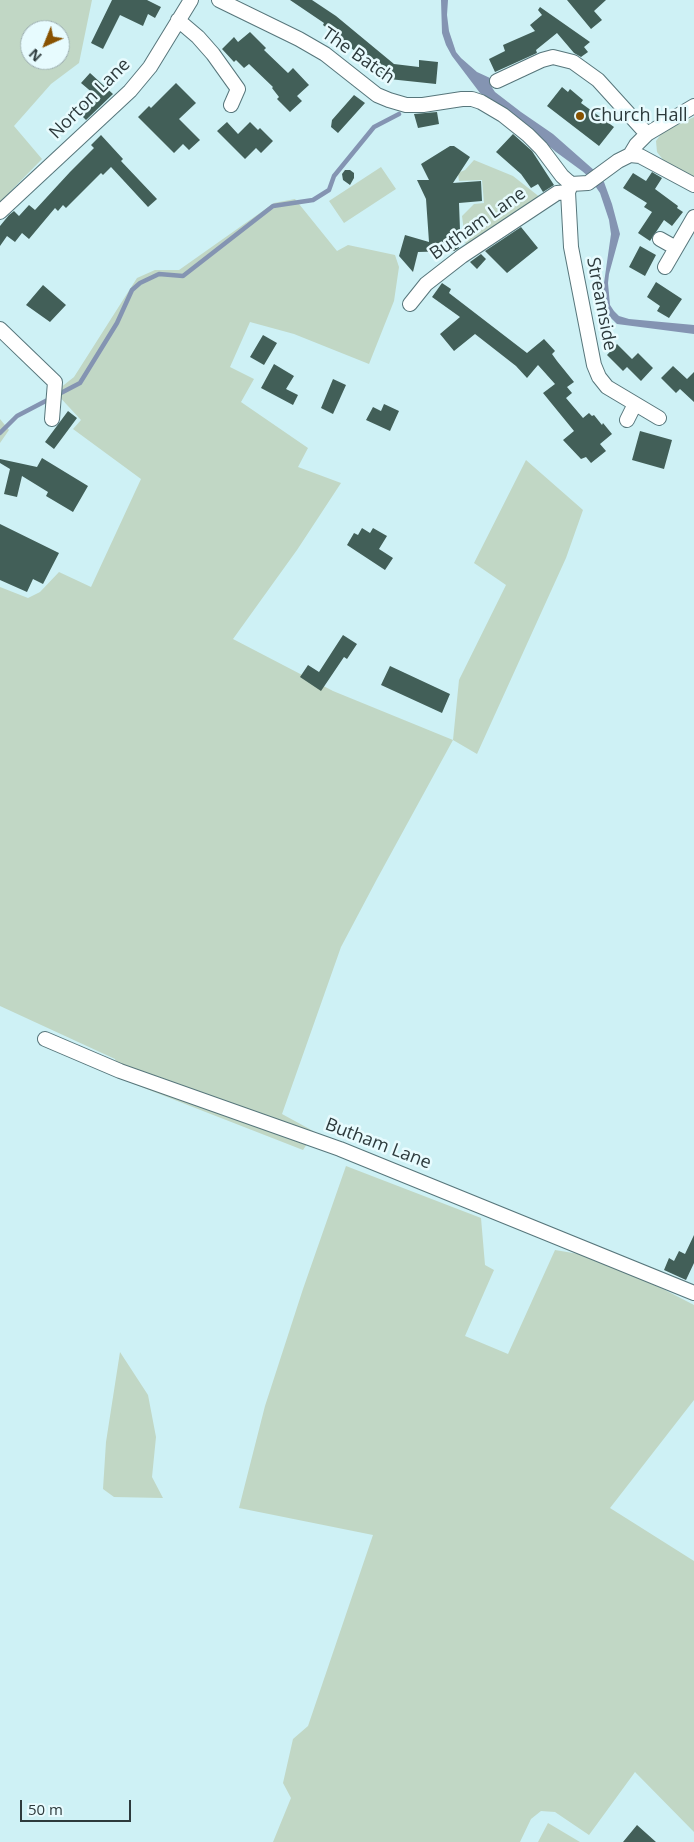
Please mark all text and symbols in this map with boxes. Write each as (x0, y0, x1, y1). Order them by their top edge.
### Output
north arrow (20, 20, 70, 70)
street label: The Batch (318, 23, 398, 89)
text: N (24, 45, 46, 66)
street label: Norton Lane (45, 54, 135, 144)
place label: Church Hall (590, 105, 687, 127)
marker: Church Hall (574, 110, 586, 122)
street label: Butham Lane (426, 183, 530, 265)
street label: Streamside (581, 255, 621, 353)
street label: Butham Lane (322, 1114, 434, 1174)
scale bar (22, 1790, 134, 1822)
text: 50 m (28, 1799, 63, 1819)

